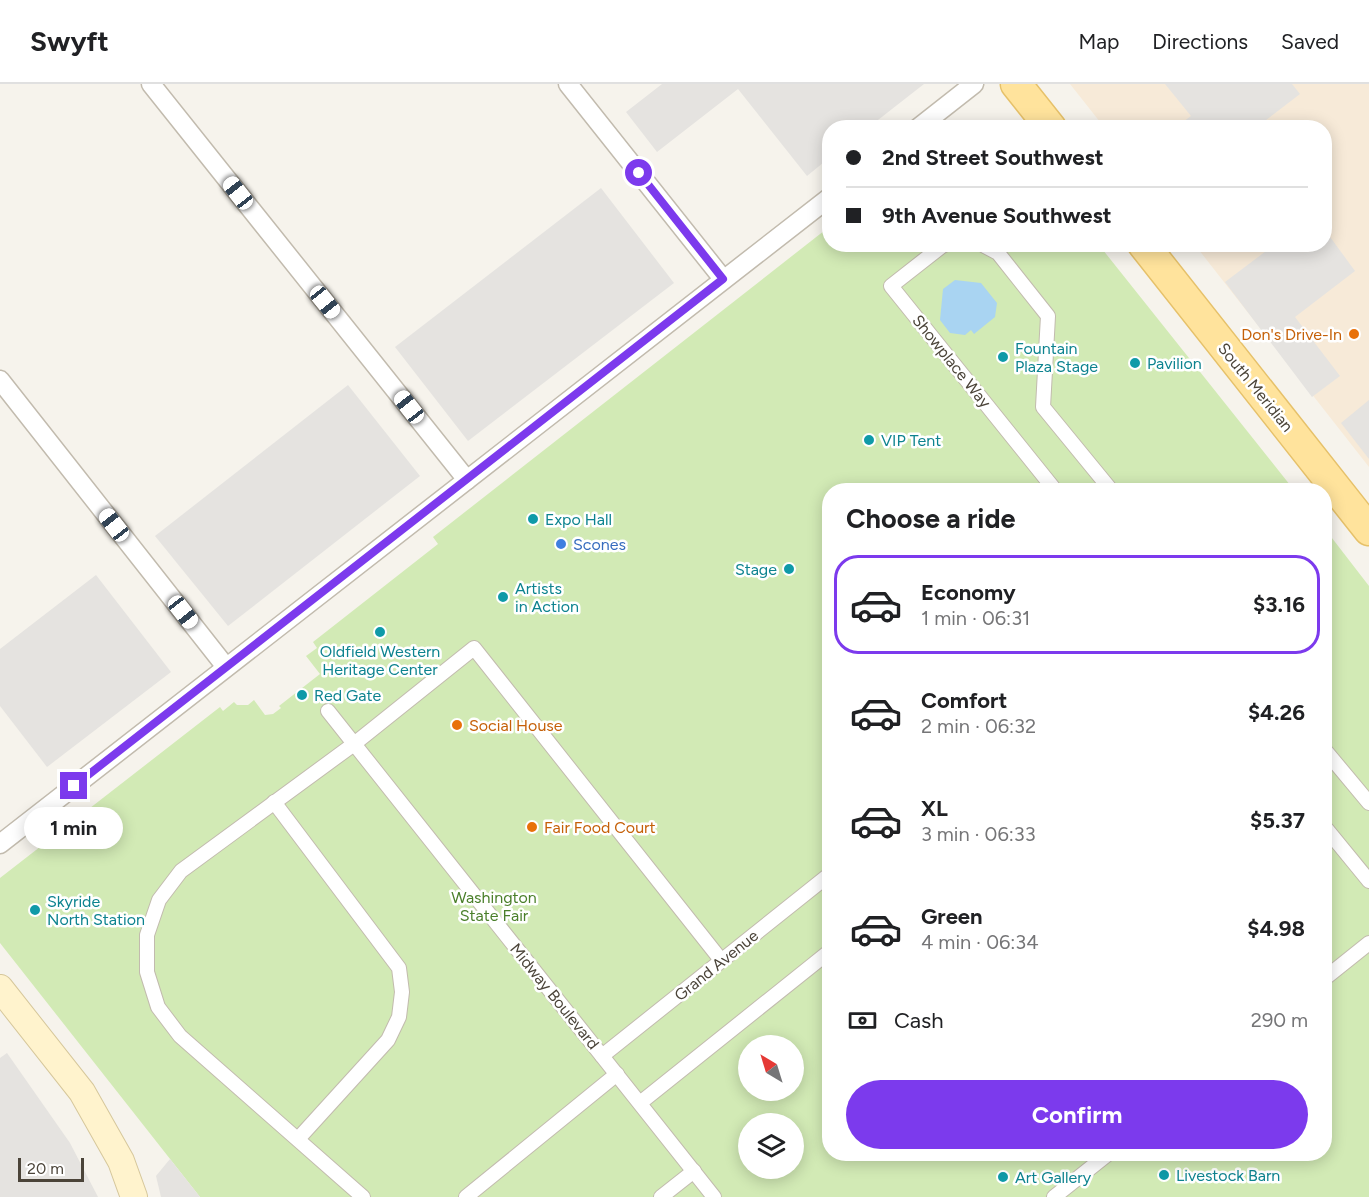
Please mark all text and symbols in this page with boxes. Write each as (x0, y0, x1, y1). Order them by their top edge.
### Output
text: Swyft (30, 24, 109, 58)
text: Map (1078, 29, 1119, 54)
text: Directions (1152, 29, 1248, 54)
text: Saved (1281, 29, 1339, 54)
text: 2nd Street Southwest (882, 144, 1104, 171)
route start (625, 159, 652, 186)
car (220, 173, 256, 213)
text: 9th Avenue Southwest (882, 202, 1112, 229)
car (307, 282, 343, 322)
street label: Showplace Way (908, 311, 995, 412)
place label: Don's Drive-In (1241, 325, 1342, 344)
marker: Don's Drive-In (1347, 327, 1361, 341)
place label: Fountain Plaza Stage (1015, 339, 1098, 376)
street label: South Meridian (1214, 339, 1297, 436)
marker: Fountain Plaza Stage (996, 350, 1010, 364)
place label: Pavilion (1147, 354, 1202, 373)
marker: Pavilion (1128, 356, 1142, 370)
car (391, 387, 427, 427)
place label: VIP Tent (881, 431, 941, 450)
marker: VIP Tent (862, 433, 876, 447)
text: Choose a ride (846, 502, 1015, 535)
car (96, 505, 132, 545)
place label: Expo Hall (545, 510, 612, 529)
marker: Expo Hall (526, 512, 540, 526)
place label: Scones (573, 535, 626, 554)
marker: Scones (554, 537, 568, 551)
place label: Stage (735, 560, 777, 579)
marker: Stage (782, 562, 796, 576)
icon: car (849, 578, 903, 632)
place label: Artists in Action (515, 579, 579, 616)
text: Economy (921, 579, 1016, 606)
marker: Artists in Action (496, 590, 510, 604)
text: $3.16 (1253, 591, 1305, 618)
car (165, 592, 201, 632)
text: 1 min · 06:31 (921, 606, 1030, 630)
marker: Oldfield Western Heritage Center (373, 625, 387, 639)
place label: Oldfield Western Heritage Center (320, 642, 440, 679)
place label: Red Gate (314, 686, 381, 705)
icon: car (849, 686, 903, 740)
text: Comfort (921, 687, 1007, 714)
marker: Red Gate (295, 688, 309, 702)
text: $4.26 (1248, 699, 1305, 726)
text: 2 min · 06:32 (921, 714, 1036, 738)
place label: Social House (469, 716, 563, 735)
marker: Social House (450, 718, 464, 732)
route end (60, 772, 87, 799)
icon: car (849, 794, 903, 848)
text: XL (921, 795, 948, 822)
callout: 1 min (25, 807, 124, 849)
text: $5.37 (1250, 807, 1305, 834)
text: 1 min (50, 816, 97, 840)
place label: Fair Food Court (544, 818, 656, 837)
marker: Fair Food Court (525, 820, 539, 834)
text: 3 min · 06:33 (921, 822, 1036, 846)
park label: Washington State Fair (451, 888, 537, 925)
place label: Skyride North Station (47, 892, 145, 929)
icon: car (849, 902, 903, 956)
marker: Skyride North Station (28, 903, 42, 917)
text: Green (921, 903, 983, 930)
text: $4.98 (1247, 915, 1305, 942)
street label: Grand Avenue (671, 926, 762, 1005)
text: 4 min · 06:34 (921, 930, 1039, 954)
street label: Midway Boulevard (506, 940, 603, 1053)
icon: cash (846, 1004, 879, 1037)
text: Cash (894, 1007, 944, 1034)
text: 290 m (1251, 1008, 1308, 1032)
north arrow (738, 1035, 804, 1101)
map controls (738, 1035, 804, 1179)
button: Confirm (846, 1080, 1308, 1149)
button: layers (738, 1113, 804, 1179)
scale bar (18, 1155, 84, 1182)
text: 20 m (27, 1159, 64, 1178)
place label: Livestock Barn (1176, 1166, 1280, 1185)
place label: Art Gallery (1015, 1168, 1092, 1187)
marker: Livestock Barn (1157, 1168, 1171, 1182)
marker: Art Gallery (996, 1170, 1010, 1184)

